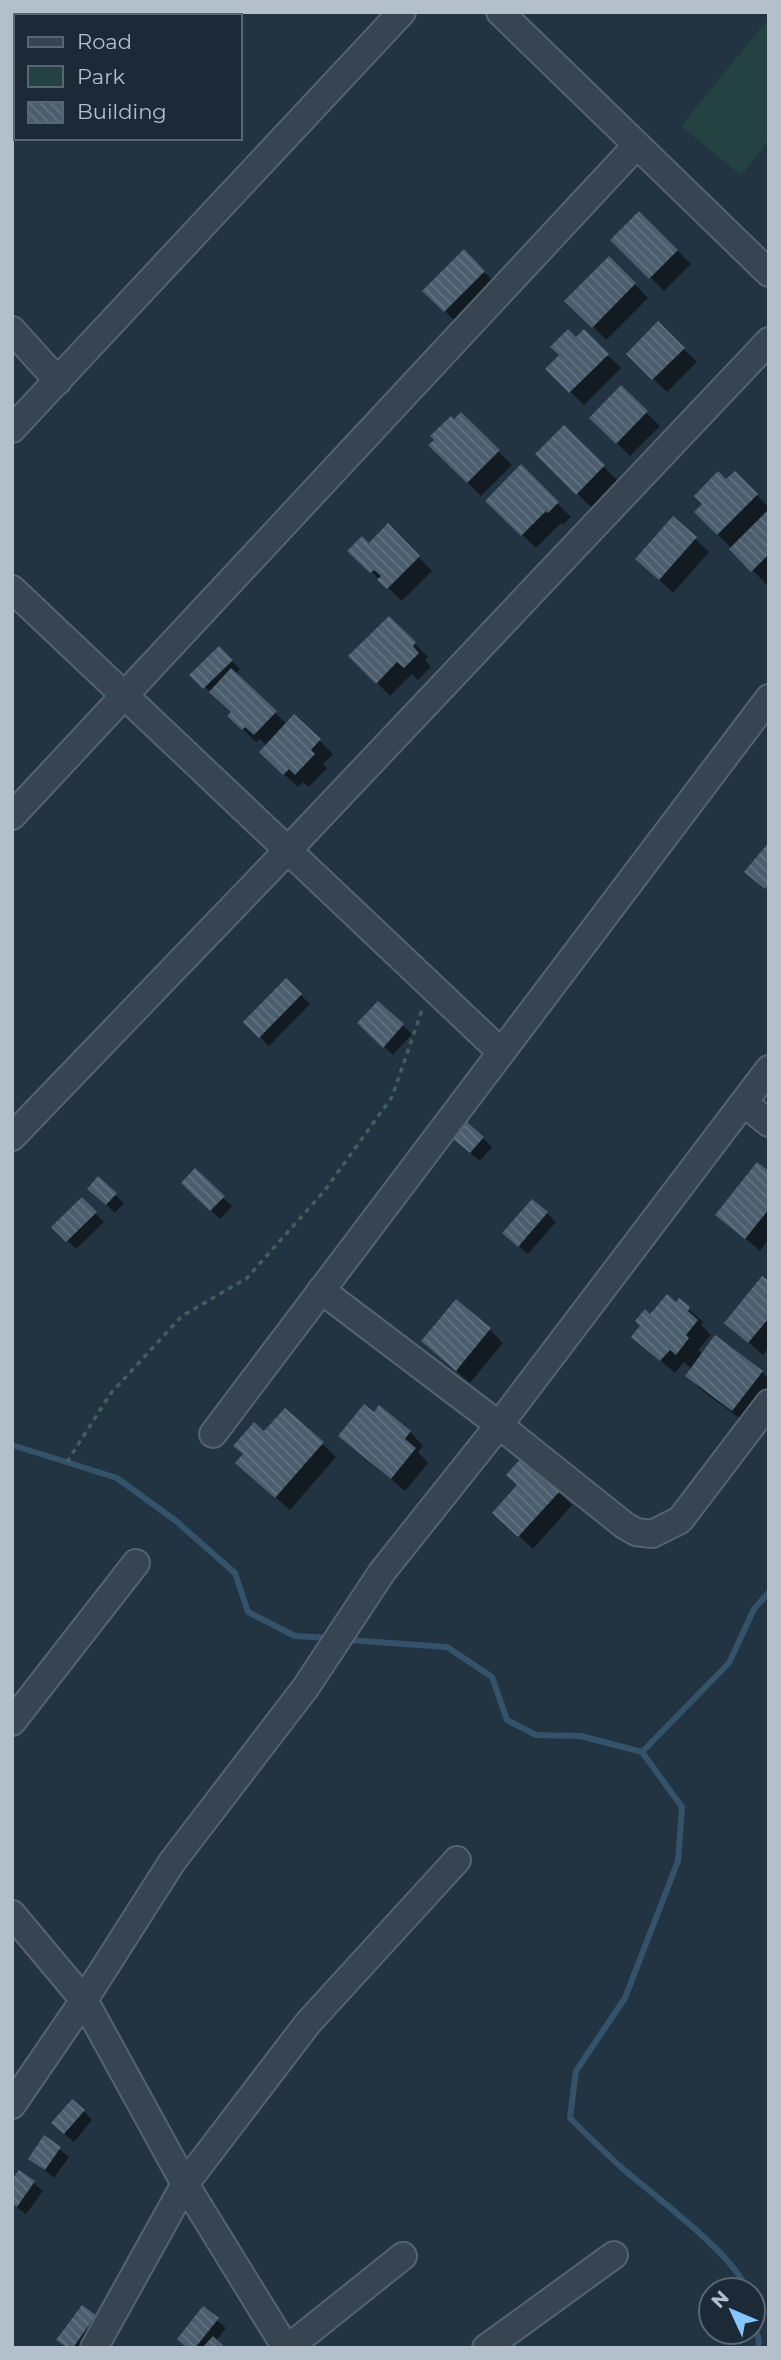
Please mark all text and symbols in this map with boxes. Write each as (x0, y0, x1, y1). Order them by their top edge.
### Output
legend (14, 14, 242, 140)
text: Road (77, 29, 132, 54)
text: Park (77, 64, 125, 89)
text: Building (77, 99, 167, 124)
north arrow (697, 2276, 767, 2346)
text: N (707, 2286, 734, 2313)

